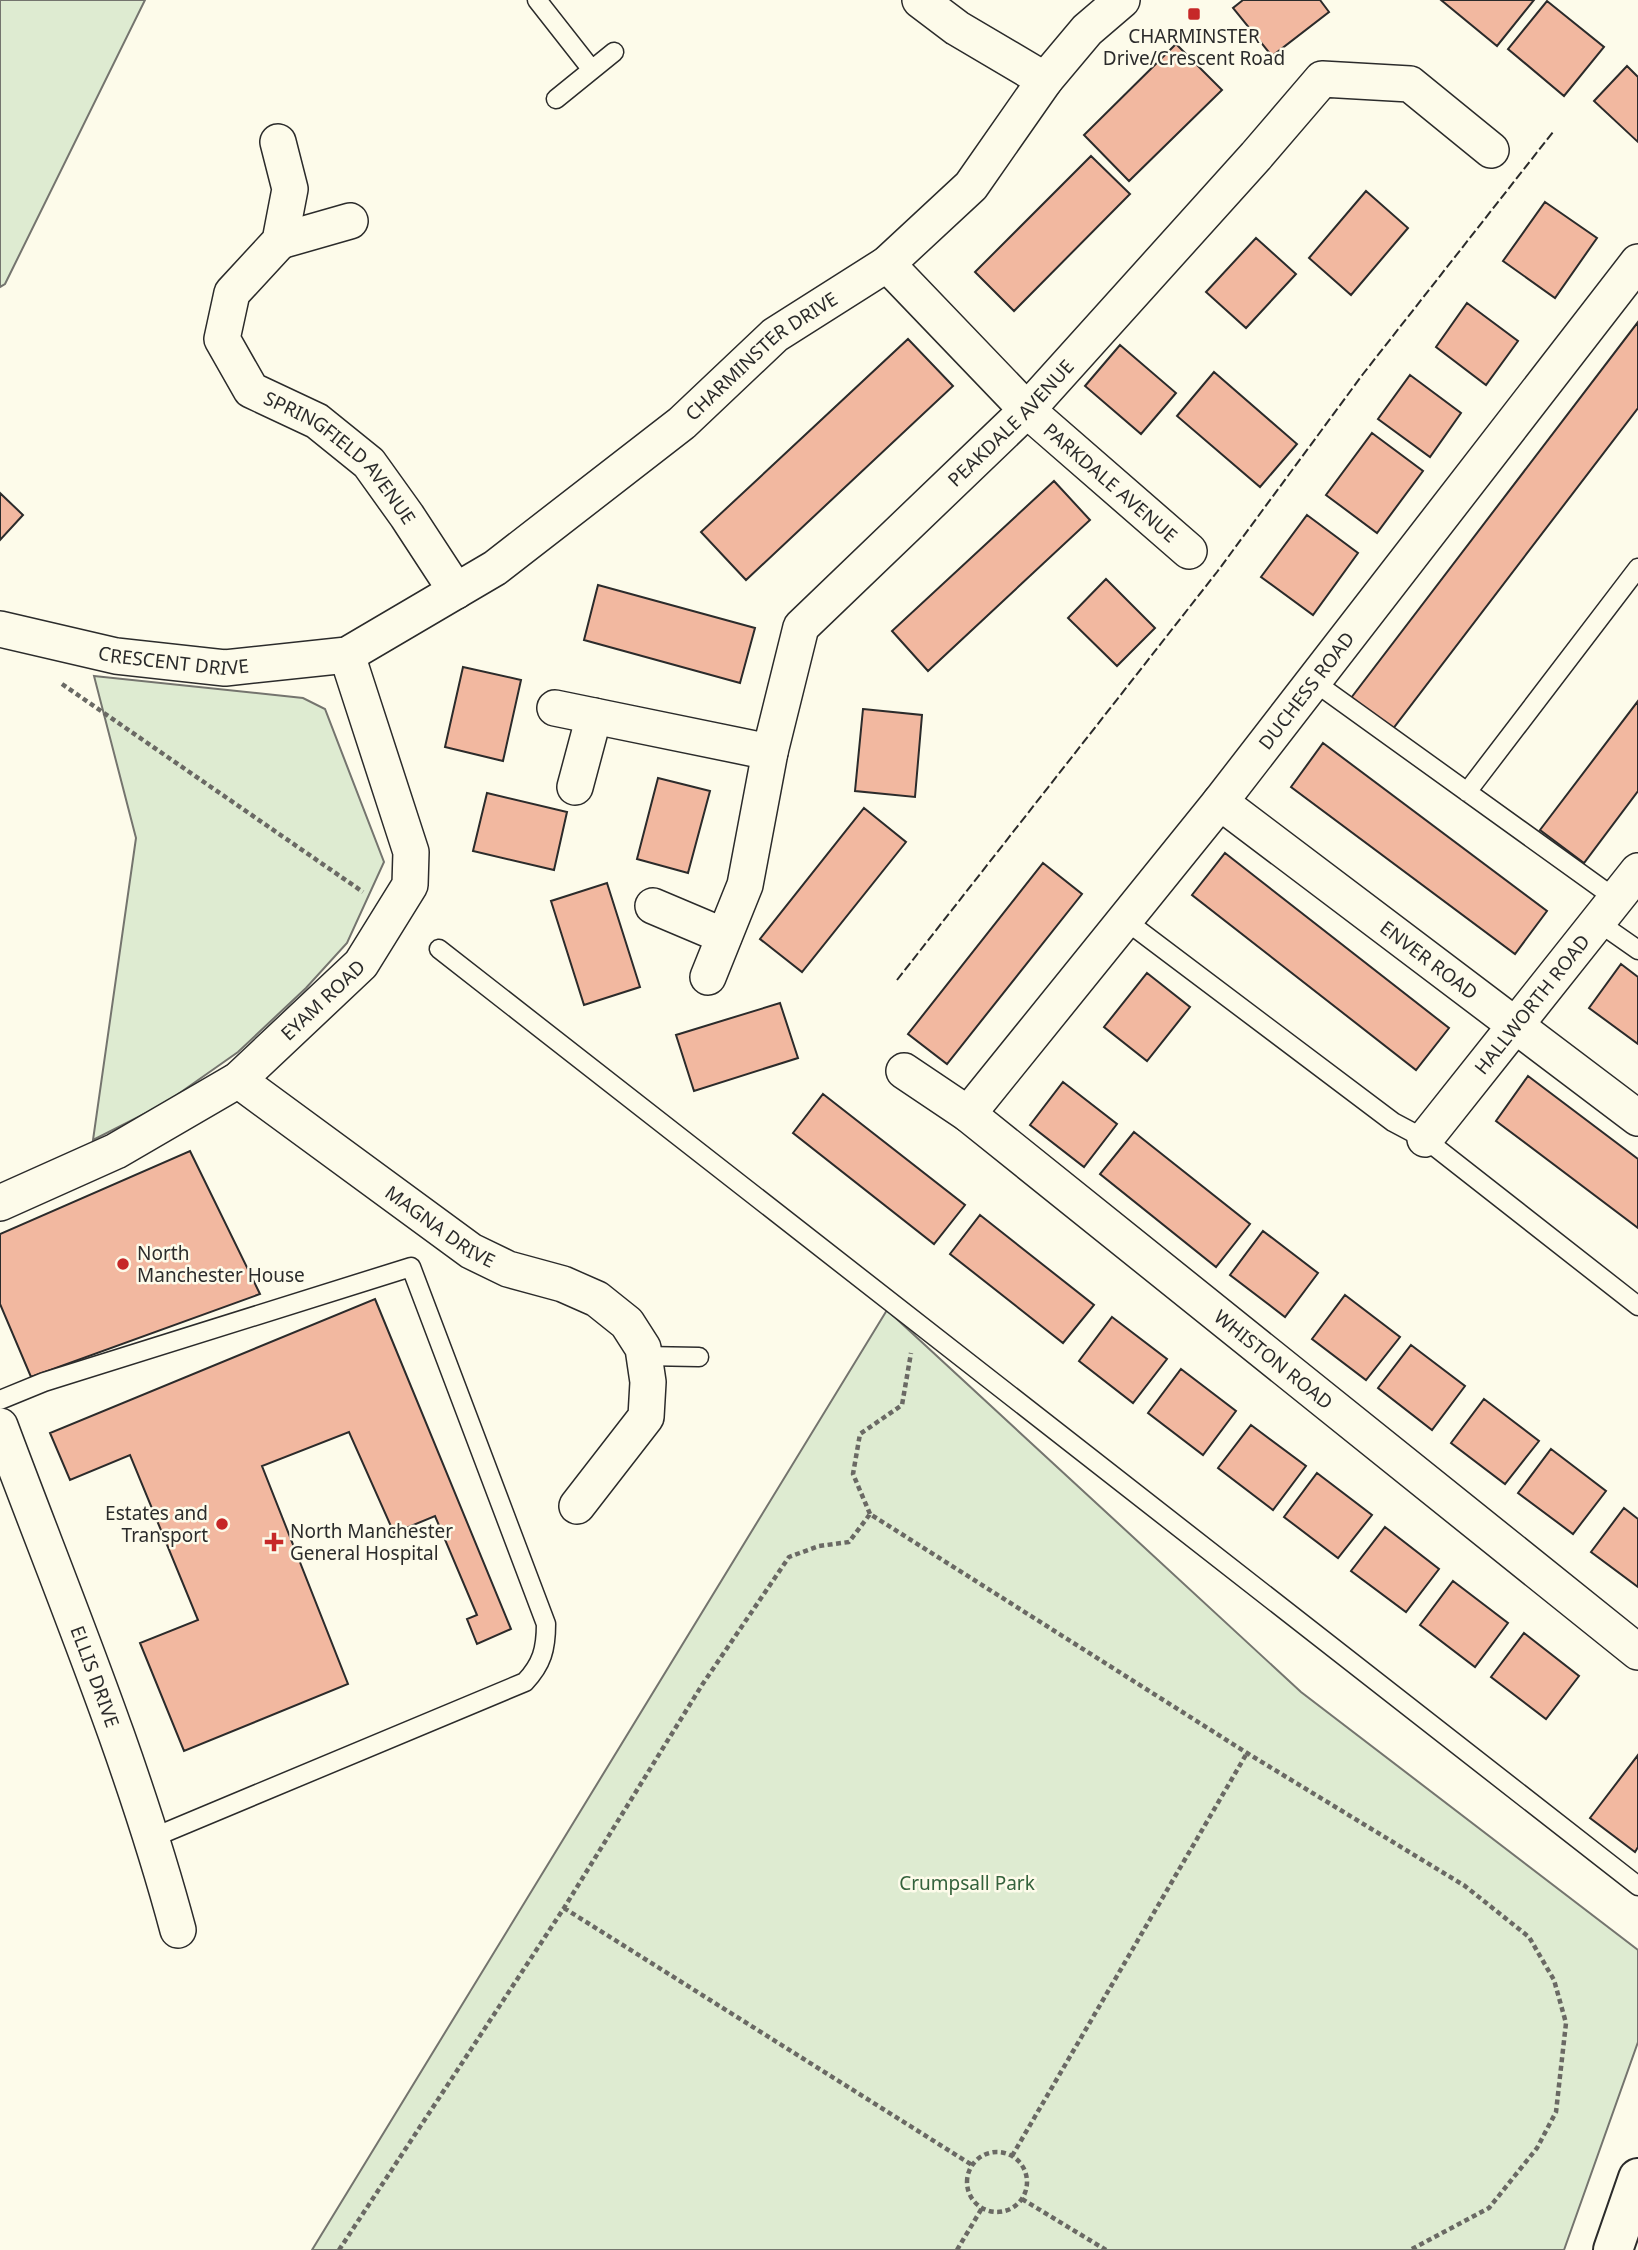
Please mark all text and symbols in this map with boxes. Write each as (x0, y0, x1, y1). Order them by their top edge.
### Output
marker: CHARMINSTER Drive/Crescent Road (1186, 6, 1202, 22)
place label: CHARMINSTER Drive/Crescent Road (1103, 23, 1285, 71)
street label: CHARMINSTER DRIVE (680, 286, 842, 426)
street label: PEAKDALE AVENUE (942, 354, 1080, 492)
street label: SPRINGFIELD AVENUE (260, 385, 422, 529)
street label: PARKDALE AVENUE (1038, 417, 1183, 548)
street label: DUCHESS ROAD (1252, 626, 1360, 755)
street label: CRESCENT DRIVE (96, 639, 250, 681)
street label: ENVER ROAD (1375, 915, 1483, 1005)
street label: HALLWORTH ROAD (1468, 929, 1596, 1080)
street label: EYAM ROAD (275, 954, 371, 1046)
street label: MAGNA DRIVE (380, 1179, 499, 1274)
place label: North Manchester House (137, 1240, 305, 1288)
marker: North Manchester House (115, 1256, 131, 1272)
street label: WHISTON ROAD (1209, 1304, 1338, 1415)
place label: Estates and Transport (105, 1500, 208, 1548)
marker: Estates and Transport (214, 1516, 230, 1532)
place label: North Manchester General Hospital (290, 1518, 453, 1566)
marker: North Manchester General Hospital (264, 1532, 284, 1552)
street label: ELLIS DRIVE (64, 1622, 126, 1731)
park label: Crumpsall Park (899, 1870, 1035, 1896)

